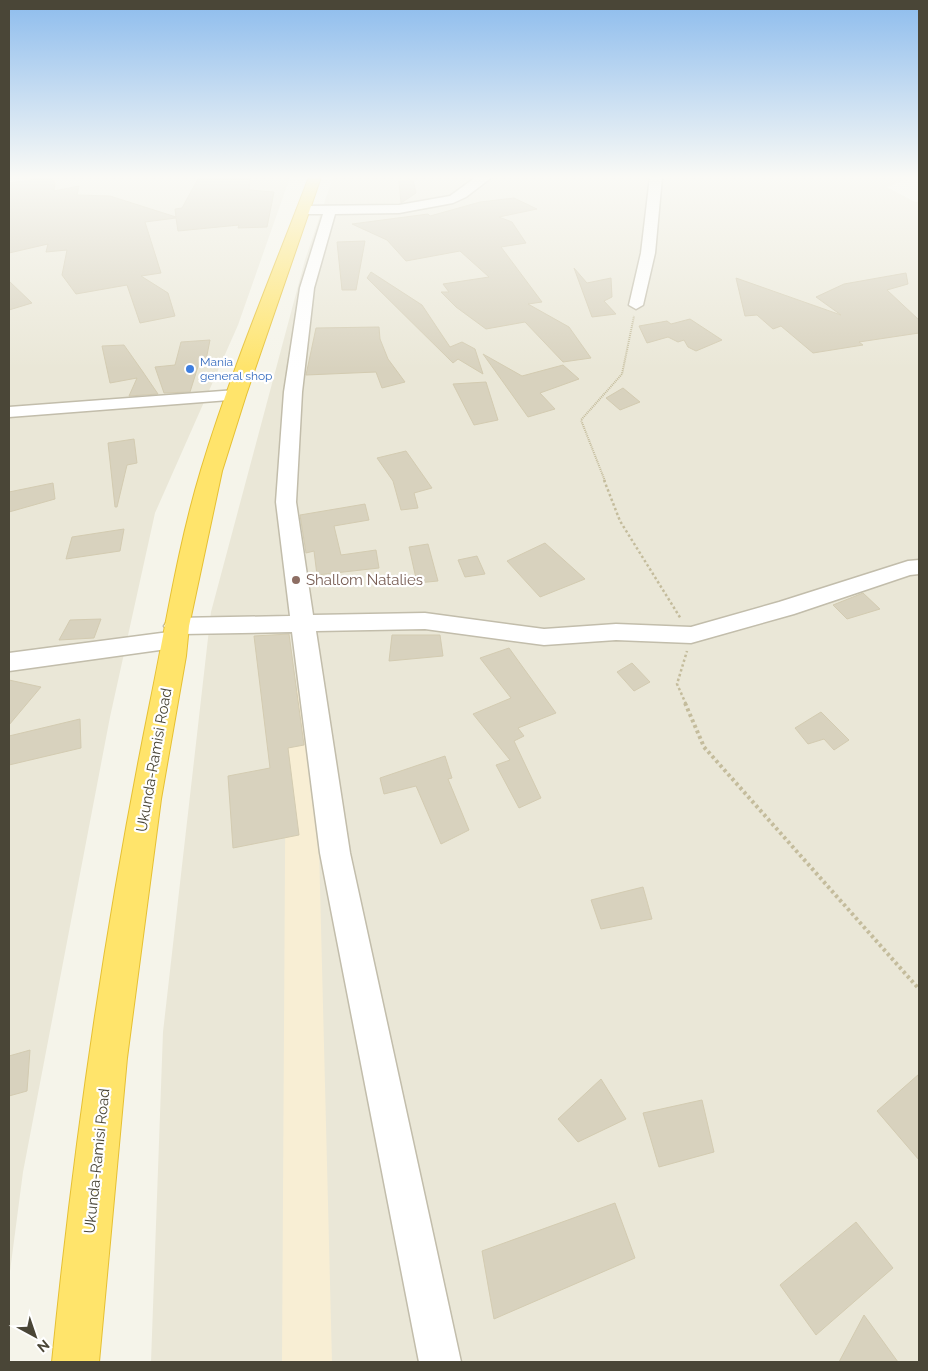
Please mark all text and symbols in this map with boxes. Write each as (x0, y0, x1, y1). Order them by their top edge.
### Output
place label: Mania general shop (200, 355, 273, 383)
marker: Mania general shop (184, 363, 196, 375)
place label: Shallom Natalies (306, 571, 423, 589)
marker: Shallom Natalies (290, 574, 302, 586)
street label: Ukunda-Ramisi Road (132, 687, 176, 833)
street label: Ukunda-Ramisi Road (80, 1087, 114, 1235)
north arrow (10, 1311, 60, 1361)
text: N (34, 1336, 53, 1356)

